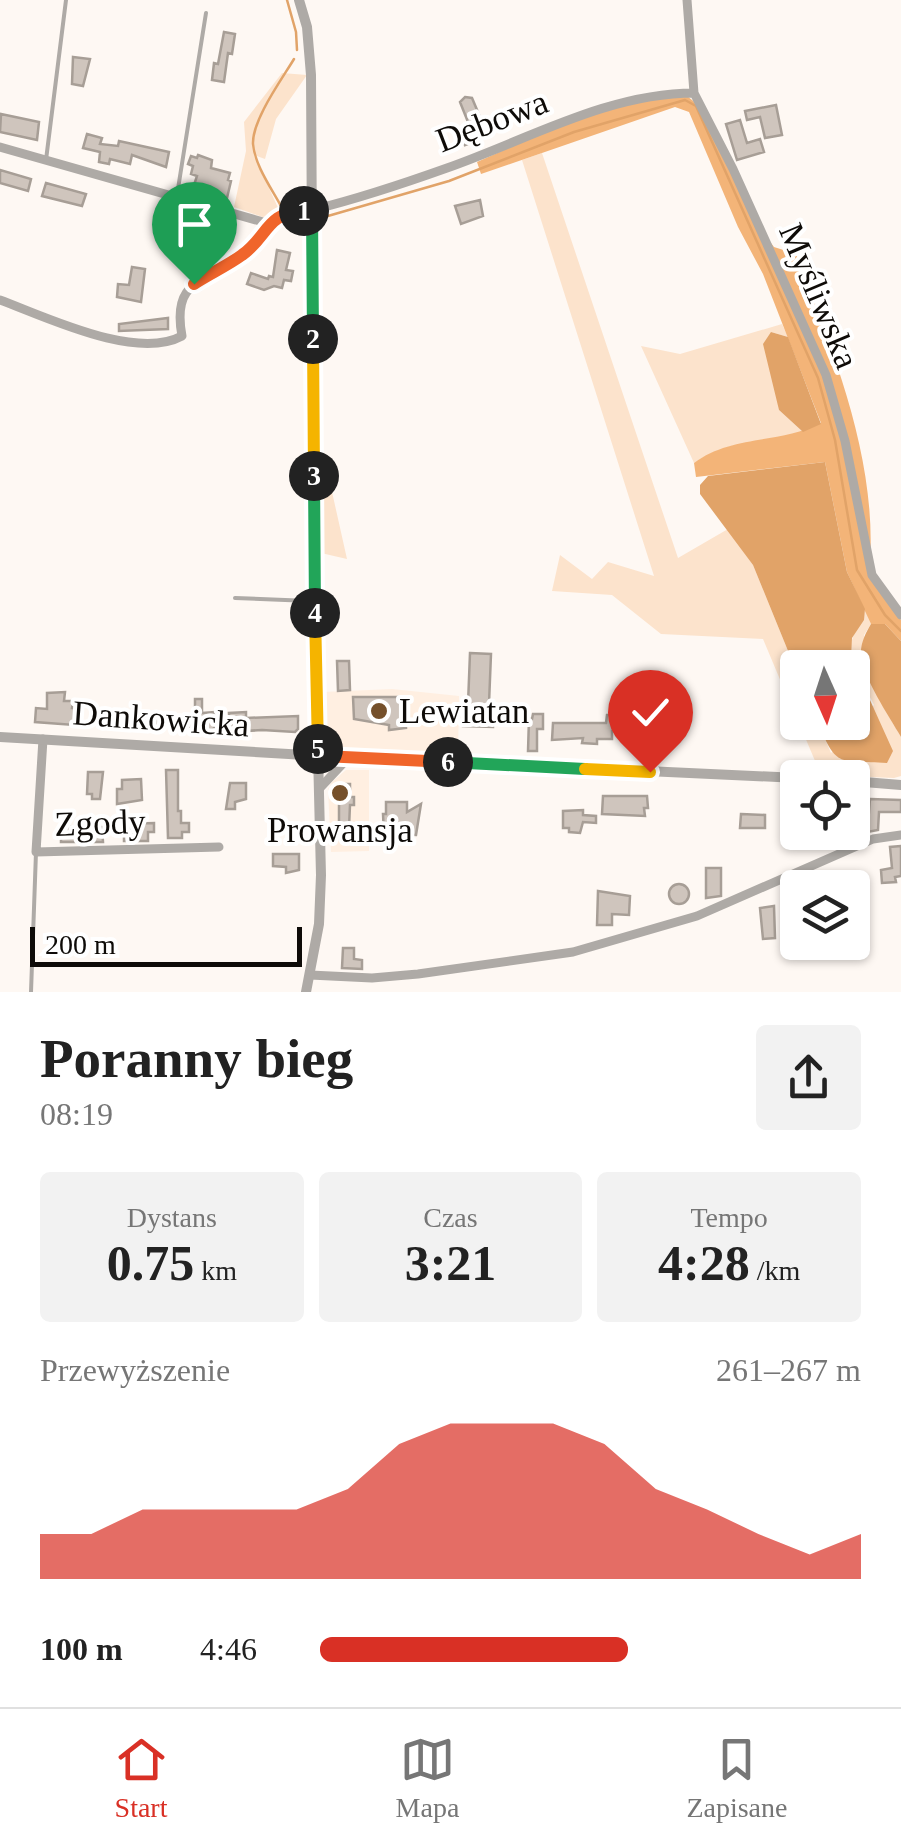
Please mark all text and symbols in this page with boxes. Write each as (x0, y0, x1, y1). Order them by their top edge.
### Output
street label: Dębowa (431, 82, 554, 160)
pin (152, 182, 237, 285)
pin: 1 (279, 186, 329, 236)
text: 1 (297, 195, 311, 226)
icon: arrive (167, 197, 222, 252)
street label: Myśliwska (771, 218, 867, 375)
pin: 2 (288, 314, 338, 364)
text: 2 (306, 323, 320, 354)
pin: 3 (289, 451, 339, 501)
text: 3 (307, 460, 321, 491)
pin: 4 (290, 588, 340, 638)
text: 4 (308, 597, 322, 628)
north arrow (780, 650, 870, 740)
map controls (780, 650, 870, 960)
pin (608, 670, 693, 773)
icon: check (623, 685, 678, 740)
place label: Lewiatan (399, 692, 529, 731)
street label: Dankowicka (71, 693, 251, 745)
marker: Lewiatan (368, 700, 390, 722)
pin: 5 (293, 724, 343, 774)
text: 5 (311, 733, 325, 764)
pin: 6 (423, 737, 473, 787)
text: 6 (441, 746, 455, 777)
button: locate (780, 760, 870, 850)
marker: Prowansja (329, 782, 351, 804)
street label: Zgody (54, 802, 147, 844)
place label: Prowansja (267, 811, 413, 850)
button: layers (780, 870, 870, 960)
scale bar (30, 922, 302, 966)
text: 200 m (45, 929, 116, 960)
button: share (756, 1025, 861, 1130)
text: Poranny bieg (40, 1028, 353, 1089)
text: 08:19 (40, 1096, 113, 1132)
text: Dystans (127, 1202, 217, 1233)
text: Czas (423, 1202, 478, 1233)
text: Tempo (690, 1202, 768, 1233)
text: 0.75 (107, 1235, 194, 1291)
text: 3:21 (405, 1235, 496, 1291)
text: 4:28 (658, 1235, 750, 1291)
text: km (194, 1255, 237, 1286)
text: /km (750, 1255, 800, 1286)
text: Przewyższenie (40, 1352, 230, 1388)
text: 261–267 m (716, 1352, 861, 1388)
text: 100 m (40, 1631, 123, 1667)
text: 4:46 (200, 1631, 257, 1667)
tab: Start (114, 1732, 169, 1824)
tab: Mapa (396, 1732, 459, 1824)
tab: Zapisane (686, 1732, 787, 1824)

